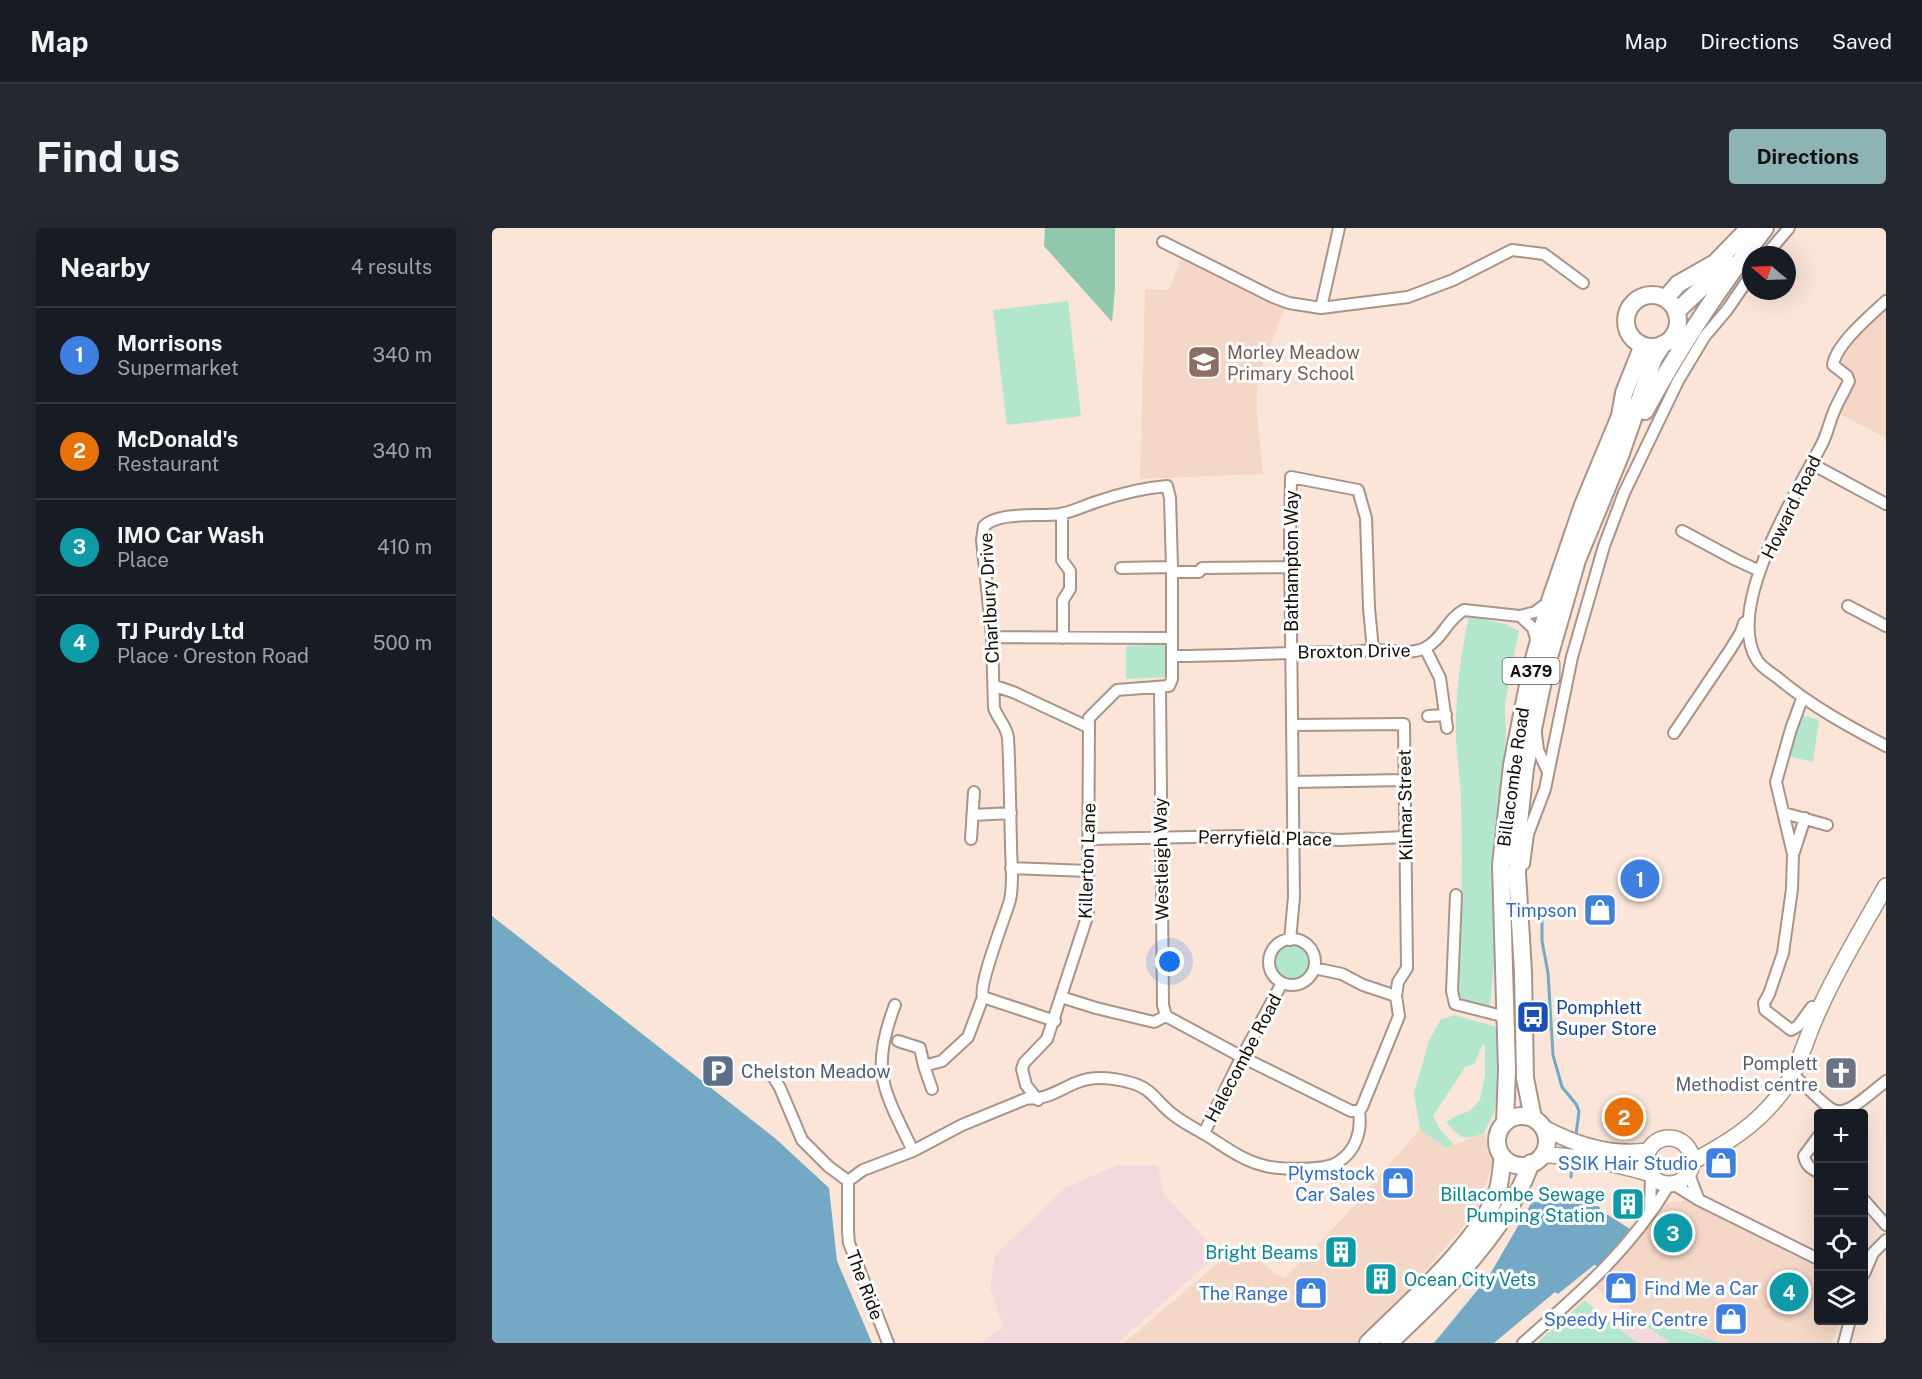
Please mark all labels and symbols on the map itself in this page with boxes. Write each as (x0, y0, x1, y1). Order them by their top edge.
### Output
north arrow (1742, 246, 1796, 300)
place label: Morley Meadow Primary School (1227, 342, 1360, 384)
school or university icon: Morley Meadow Primary School (1186, 344, 1222, 380)
street label: Howard Road (1757, 452, 1825, 562)
street label: Bathampton Way (1281, 490, 1302, 632)
street label: Charlbury Drive (975, 532, 1003, 664)
street label: Broxton Drive (1297, 640, 1411, 662)
road number: A379 (1502, 658, 1560, 684)
street label: Billacombe Road (1493, 706, 1533, 848)
street label: Kilmar Street (1394, 749, 1416, 861)
street label: Westleigh Way (1149, 797, 1173, 921)
street label: Killerton Lane (1074, 802, 1100, 920)
street label: Perryfield Place (1198, 826, 1332, 850)
pin: 1 (1620, 856, 1660, 902)
shop icon: Timpson (1582, 892, 1618, 928)
place label: Timpson (1506, 900, 1577, 921)
your location (1155, 947, 1184, 976)
street label: Halecombe Road (1200, 990, 1286, 1126)
place label: Pomphlett Super Store (1556, 997, 1657, 1039)
bus stop icon: Pomphlett Super Store (1515, 999, 1551, 1035)
parking icon: Chelston Meadow (700, 1053, 736, 1089)
place label: Pomplett Methodist centre (1675, 1053, 1818, 1095)
church icon: Pomplett Methodist centre (1823, 1055, 1859, 1091)
place label: Chelston Meadow (741, 1061, 890, 1082)
pin: 2 (1604, 1094, 1644, 1140)
shop icon: SSIK Hair Studio (1703, 1145, 1739, 1181)
place label: SSIK Hair Studio (1558, 1153, 1698, 1174)
place label: Plymstock Car Sales (1288, 1163, 1375, 1205)
shop icon: Plymstock Car Sales (1380, 1165, 1416, 1201)
place label: Billacombe Sewage Pumping Station (1440, 1184, 1605, 1226)
building icon: Billacombe Sewage Pumping Station (1610, 1186, 1646, 1222)
pin: 3 (1654, 1210, 1692, 1256)
building icon: Bright Beams (1323, 1234, 1359, 1270)
place label: Bright Beams (1205, 1242, 1318, 1263)
street label: The Ride (842, 1247, 888, 1323)
building icon: Ocean City Vets (1363, 1261, 1399, 1297)
place label: Ocean City Vets (1404, 1269, 1536, 1290)
shop icon: Find Me a Car (1603, 1270, 1639, 1306)
pin: 4 (1770, 1270, 1808, 1314)
shop icon: The Range (1293, 1275, 1329, 1311)
place label: Find Me a Car (1644, 1278, 1759, 1299)
place label: The Range (1199, 1283, 1288, 1304)
shop icon: Speedy Hire Centre (1713, 1301, 1749, 1337)
place label: Speedy Hire Centre (1544, 1309, 1708, 1330)

